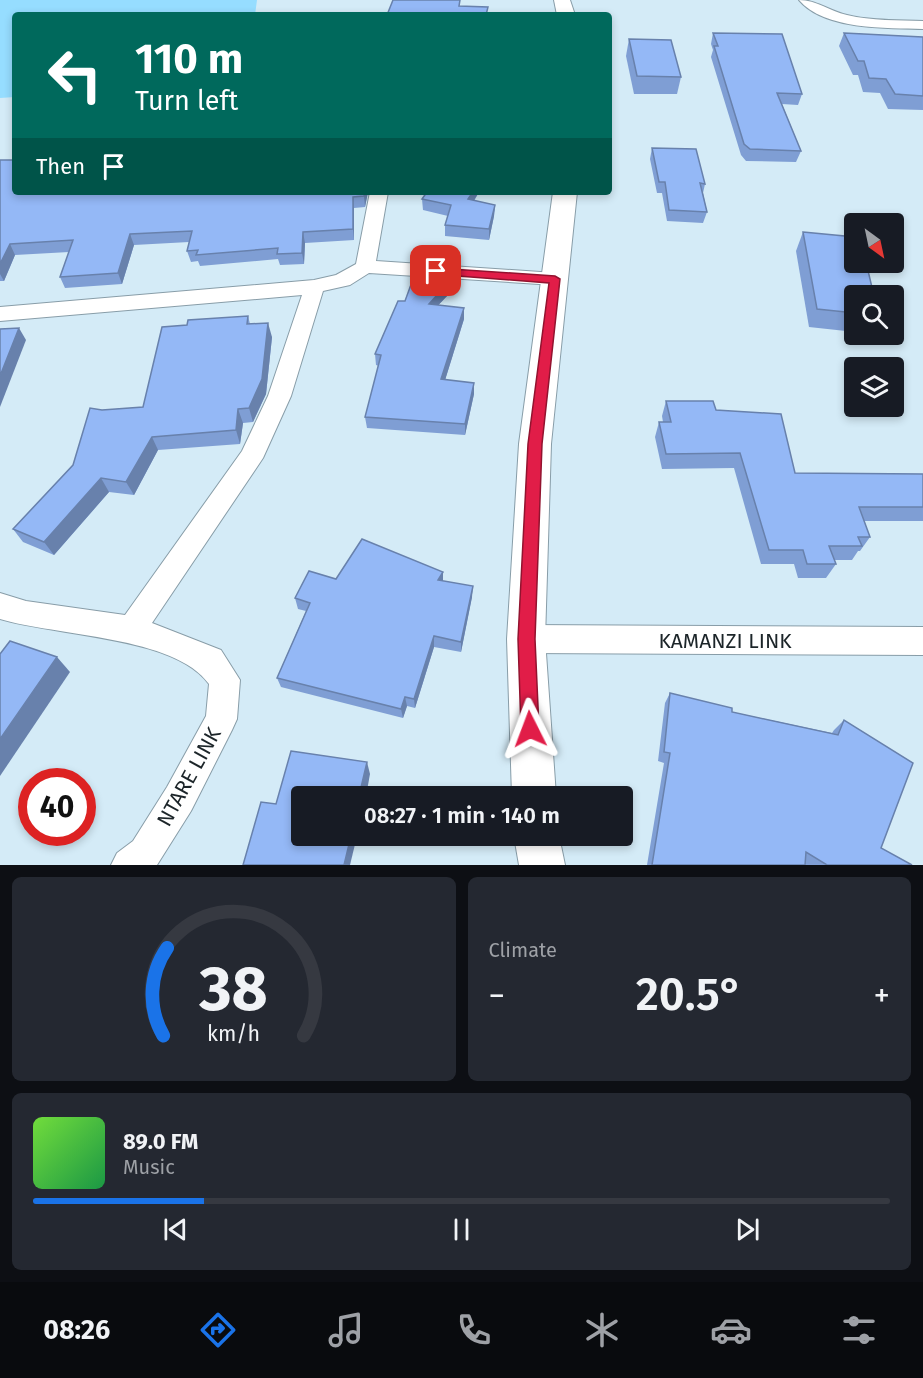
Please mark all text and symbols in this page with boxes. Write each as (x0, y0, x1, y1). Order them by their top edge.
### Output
text: 110 m (135, 34, 243, 84)
icon: left (36, 36, 114, 114)
text: Turn left (135, 85, 238, 117)
icon: arrive (97, 150, 130, 183)
text: Then (36, 153, 85, 180)
north arrow (844, 213, 904, 273)
map controls (844, 213, 904, 417)
pin (410, 245, 461, 296)
icon: arrive (419, 254, 452, 287)
button: search (844, 285, 904, 345)
button: layers (844, 357, 904, 417)
street label: KAMANZI LINK (658, 628, 792, 654)
position arrow (498, 697, 562, 761)
street label: NTARE LINK (151, 722, 227, 831)
speed limit sign: 40 (18, 768, 96, 846)
text: 08:27 · 1 min · 140 m (364, 802, 560, 829)
text: Climate (489, 938, 557, 962)
text: 38 (198, 952, 268, 1027)
text: 20.5° (636, 968, 743, 1022)
text: − (489, 976, 505, 1016)
text: + (874, 976, 890, 1016)
text: km/h (207, 1021, 260, 1047)
text: 89.0 FM (123, 1128, 198, 1155)
text: Music (123, 1155, 175, 1179)
icon: previous (159, 1213, 192, 1246)
icon: pause (445, 1213, 478, 1246)
icon: next (731, 1213, 764, 1246)
icon: directions (197, 1309, 239, 1351)
icon: music (325, 1309, 367, 1351)
icon: phone (453, 1309, 495, 1351)
icon: climate (581, 1309, 623, 1351)
icon: car (710, 1309, 752, 1351)
icon: filters (838, 1309, 880, 1351)
text: 08:26 (43, 1314, 110, 1346)

